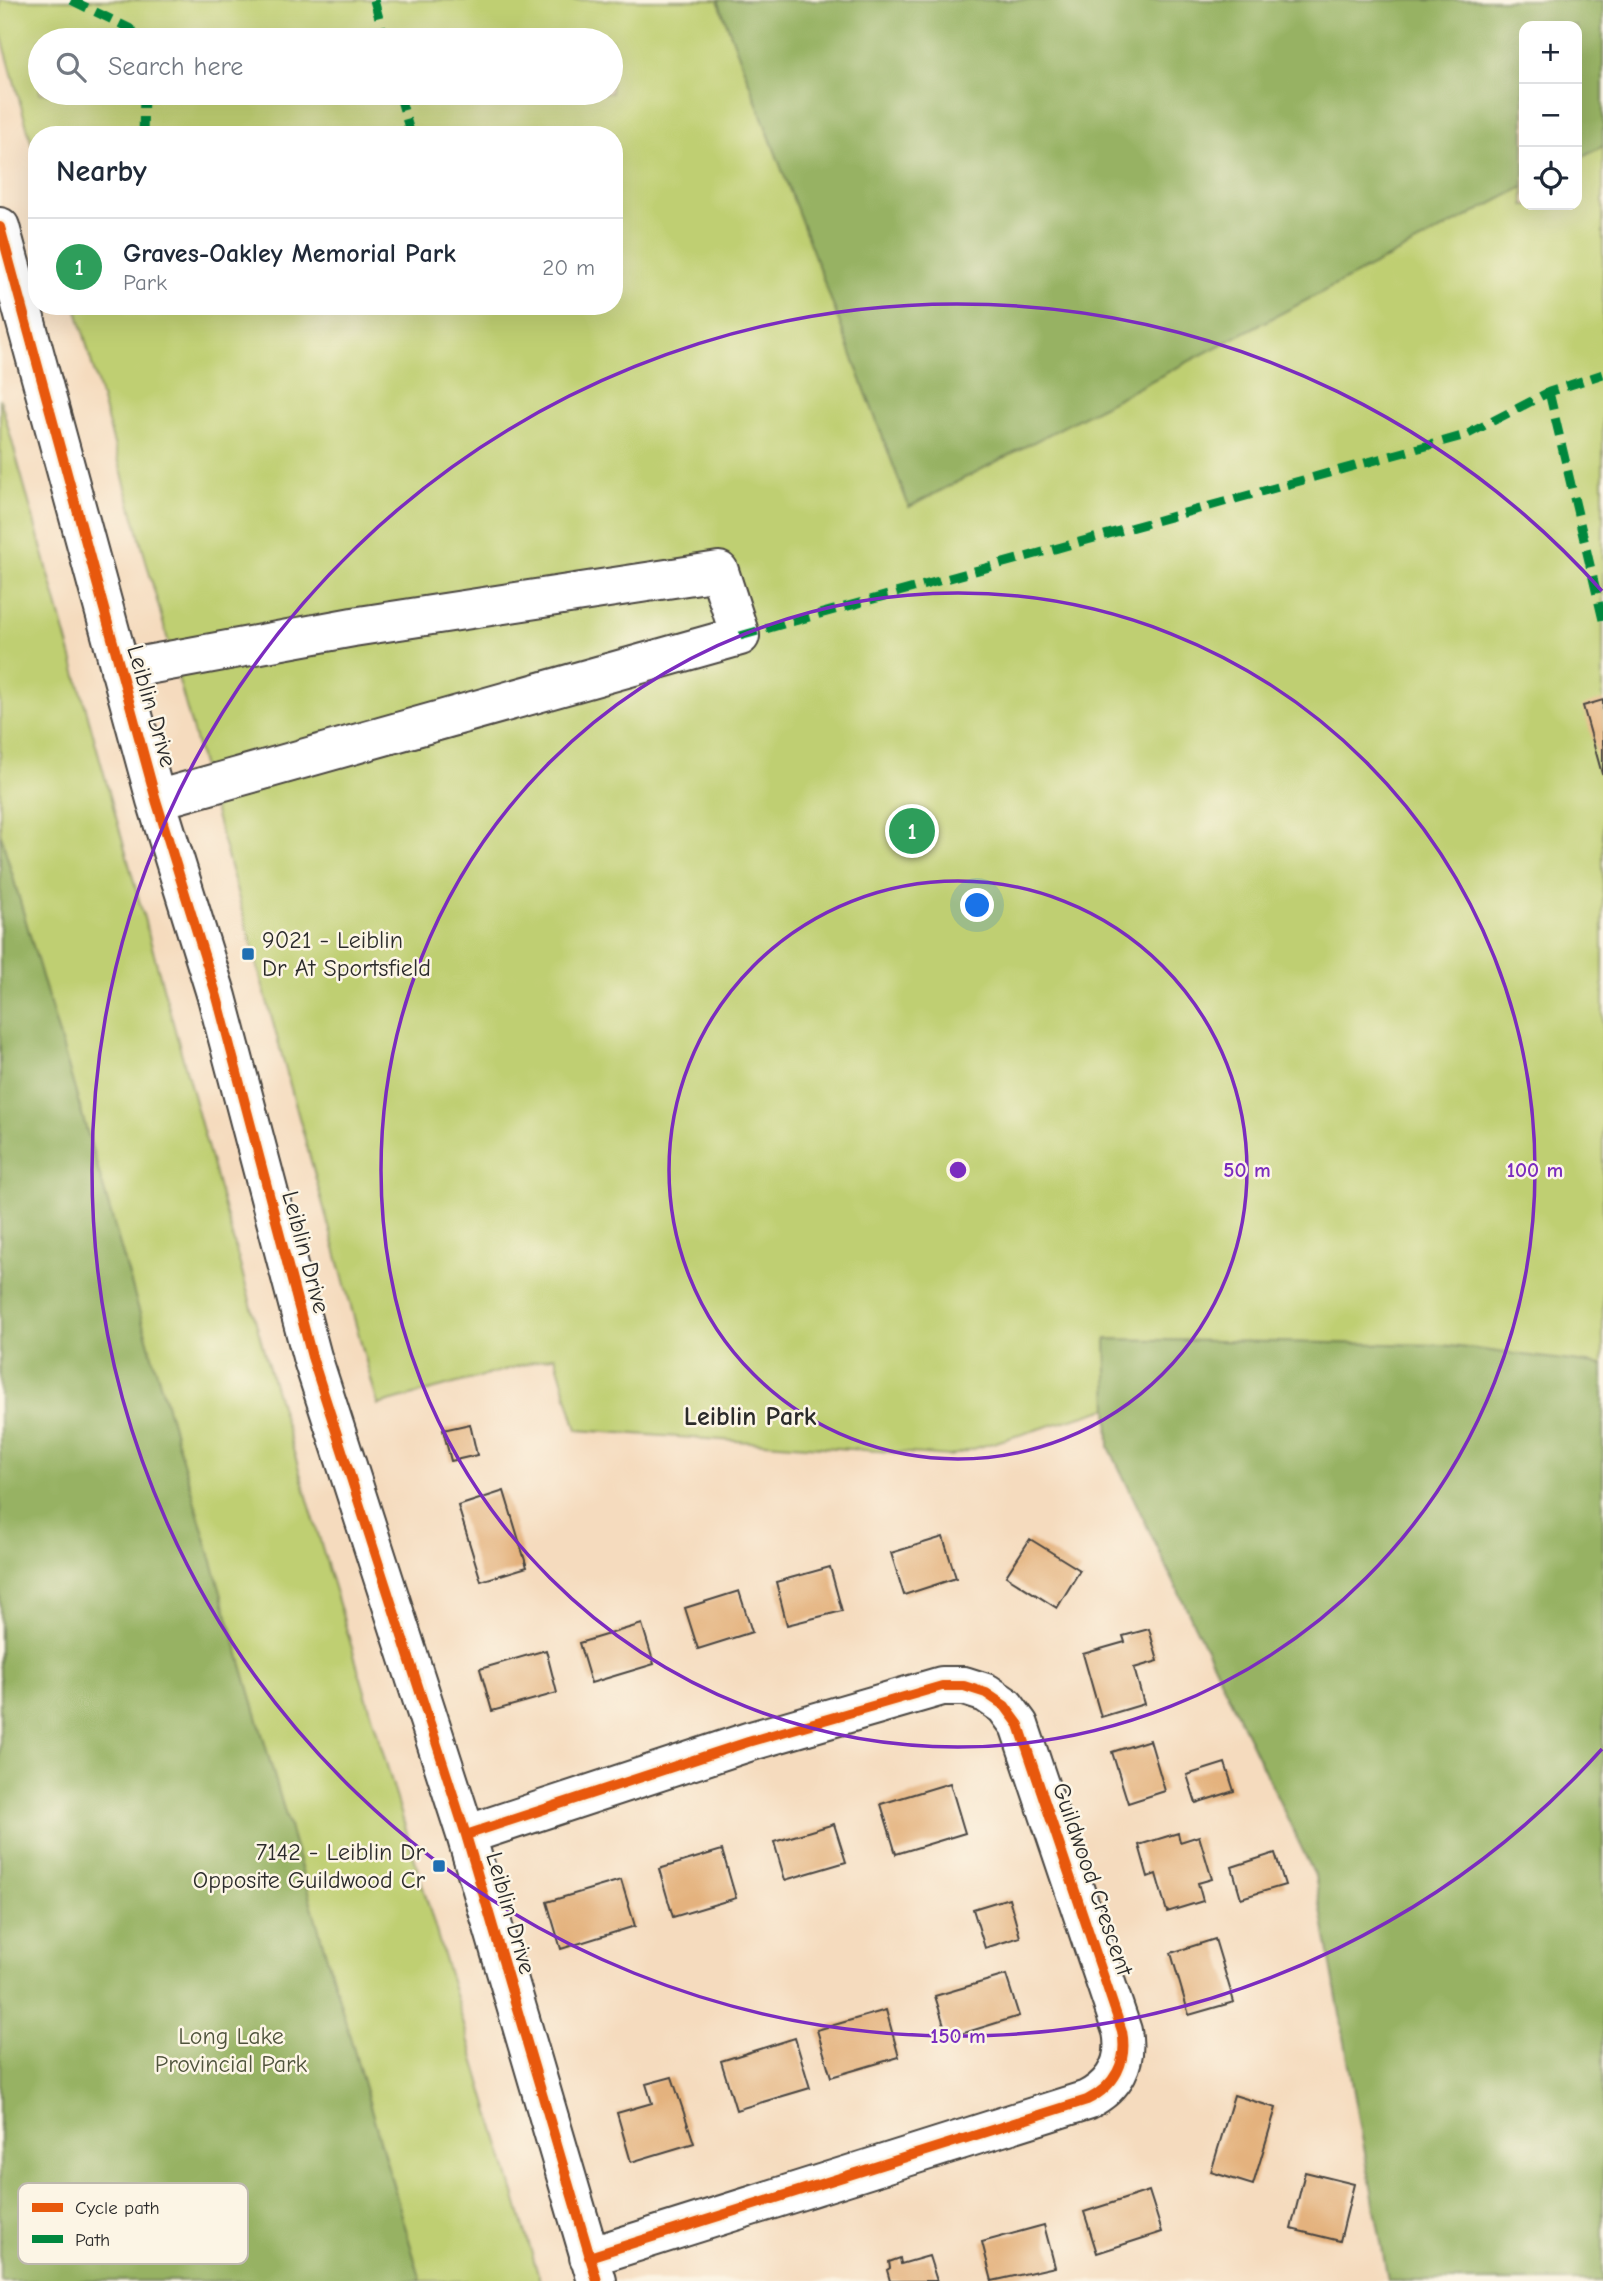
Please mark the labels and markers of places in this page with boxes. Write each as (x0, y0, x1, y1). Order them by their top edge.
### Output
pin: 1 (889, 805, 935, 857)
place label: 9021 - Leiblin Dr At Sportsfield (262, 926, 431, 982)
marker: 9021 - Leiblin Dr At Sportsfield (240, 946, 256, 962)
centre of rings (946, 1158, 970, 1182)
place label: 7142 - Leiblin Dr Opposite Guildwood Cr (193, 1838, 425, 1894)
marker: 7142 - Leiblin Dr Opposite Guildwood Cr (431, 1858, 447, 1874)

